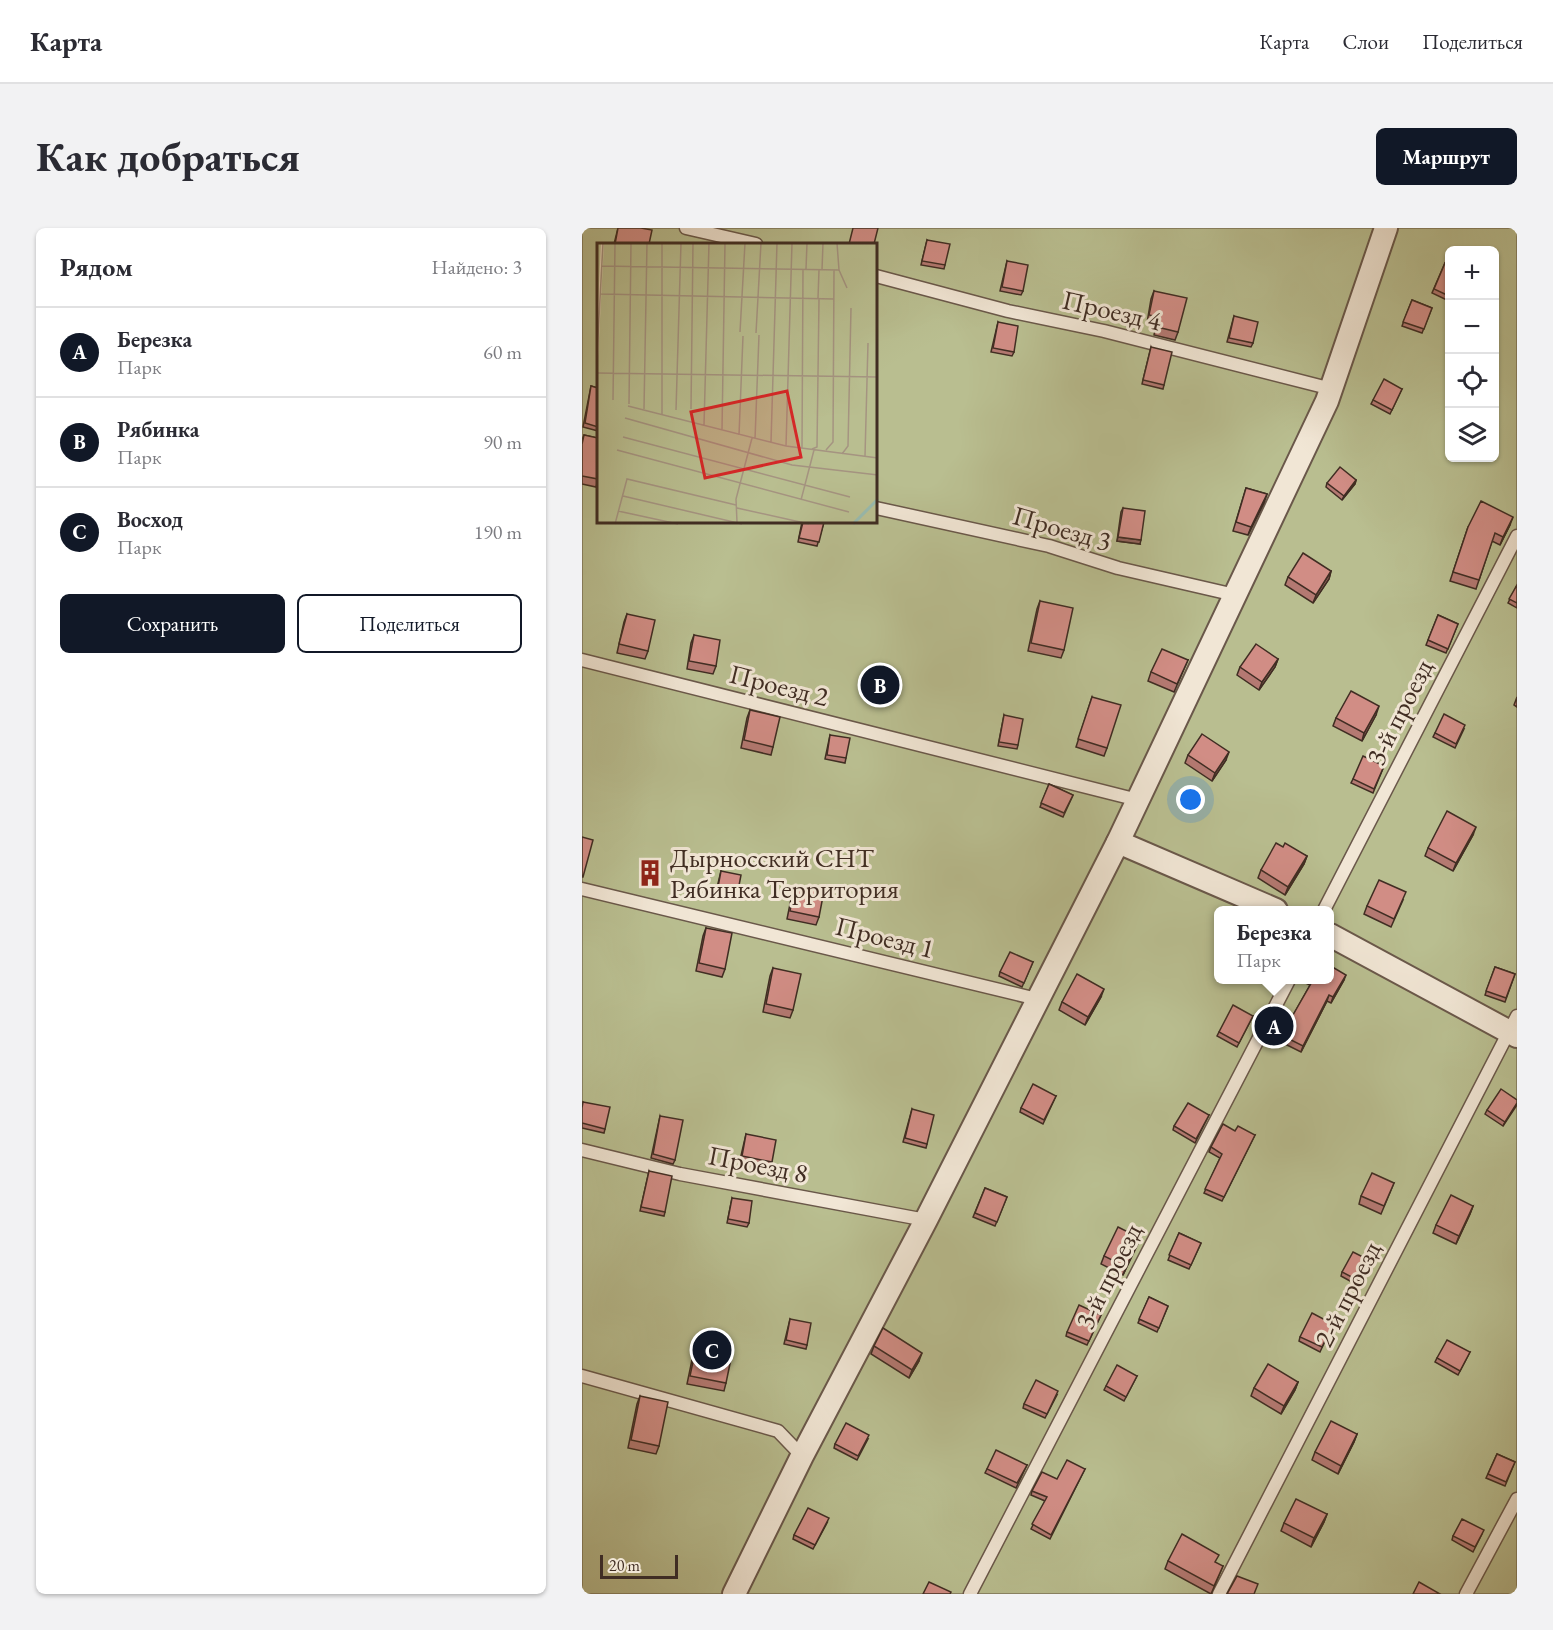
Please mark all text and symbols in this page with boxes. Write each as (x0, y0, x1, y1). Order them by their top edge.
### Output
text: Карта (30, 23, 102, 59)
text: Карта (1259, 28, 1309, 55)
text: Слои (1342, 28, 1389, 55)
text: Поделиться (1422, 28, 1523, 55)
button: Маршрут (1376, 128, 1517, 185)
text: Как добраться (36, 129, 300, 184)
inset map (597, 243, 878, 524)
map controls (1445, 246, 1499, 462)
button: + (1445, 246, 1499, 300)
text: Рядом (60, 250, 133, 284)
text: Найдено: 3 (431, 254, 522, 280)
street label: Проезд 4 (1059, 282, 1166, 339)
button: − (1445, 300, 1499, 354)
text: Березка (117, 325, 192, 354)
text: A (72, 339, 87, 365)
text: 60 m (483, 339, 522, 365)
text: Парк (117, 354, 161, 380)
button: locate (1445, 354, 1499, 408)
button: layers (1445, 408, 1499, 462)
text: Рябинка (117, 415, 199, 444)
text: B (73, 429, 86, 455)
text: 90 m (483, 429, 522, 455)
text: Парк (117, 444, 161, 470)
street label: Проезд 3 (1009, 497, 1115, 559)
text: Восход (117, 505, 183, 534)
text: C (72, 519, 87, 545)
text: 190 m (474, 519, 522, 545)
text: Парк (117, 534, 161, 560)
button: Сохранить (60, 594, 285, 653)
button: Поделиться (297, 594, 522, 653)
street label: 3-й проезд (1358, 653, 1440, 771)
street label: Проезд 2 (726, 656, 832, 714)
pin: B (860, 662, 900, 708)
your location (1176, 785, 1205, 814)
place label: Дырносский СНТ Рябинка Территория (670, 840, 899, 906)
building icon: Дырносский СНТ Рябинка Территория (635, 858, 665, 888)
popup (1214, 906, 1334, 984)
street label: Проезд 1 (832, 908, 938, 966)
text: Березка (1236, 918, 1312, 947)
text: Парк (1236, 947, 1281, 973)
pin: A (1254, 1004, 1294, 1048)
street label: Проезд 8 (705, 1137, 811, 1191)
street label: 3-й проезд (1067, 1217, 1149, 1335)
street label: 2-й проезд (1306, 1235, 1388, 1353)
pin: C (692, 1328, 732, 1372)
scale bar (600, 1552, 678, 1580)
text: 20 m (609, 1555, 640, 1576)

